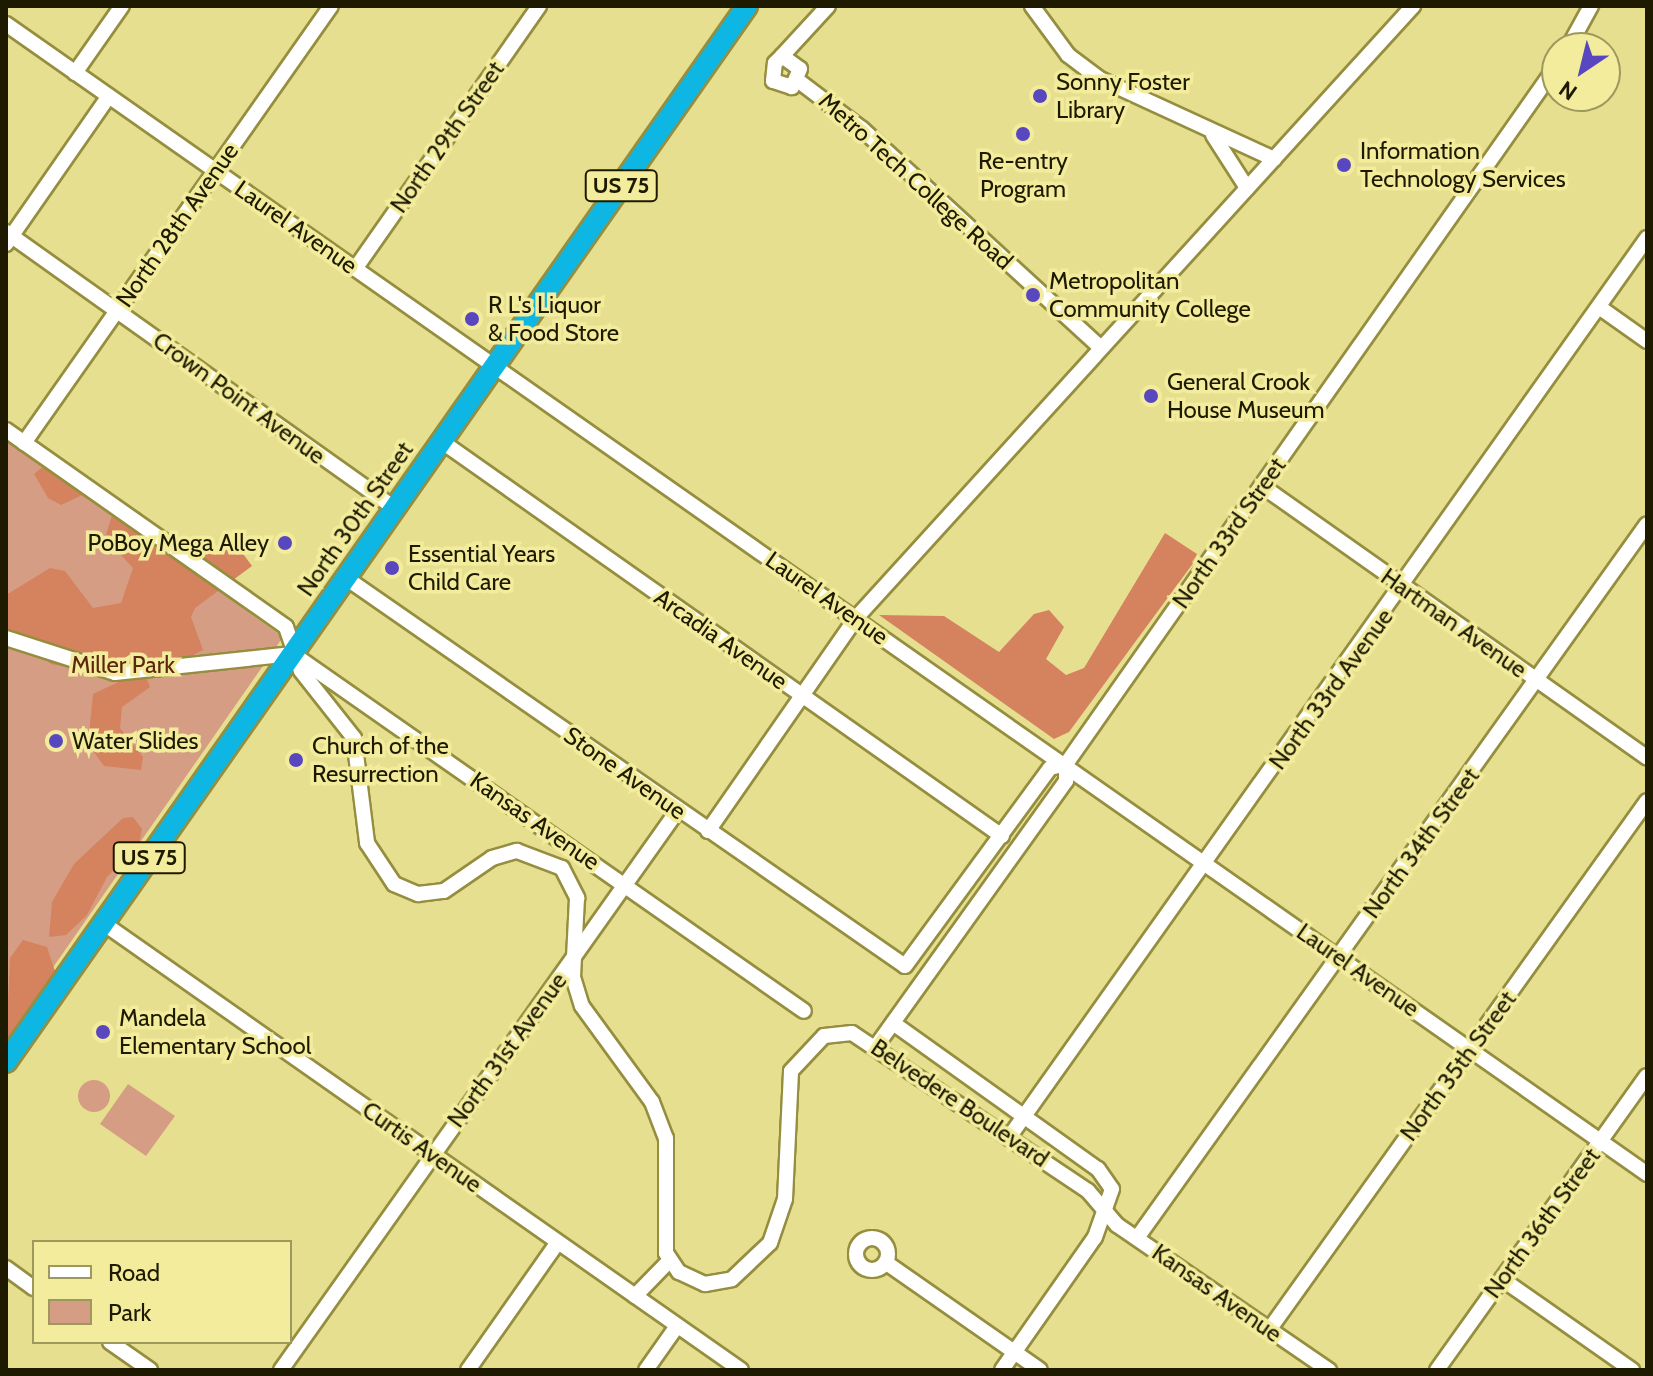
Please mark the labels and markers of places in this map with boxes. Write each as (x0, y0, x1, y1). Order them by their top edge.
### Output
place label: Sonny Foster Library (1056, 68, 1190, 124)
marker: Sonny Foster Library (1031, 87, 1049, 105)
marker: Re-entry Program (1014, 125, 1032, 143)
place label: Information Technology Services (1360, 137, 1566, 193)
place label: Re-entry Program (978, 147, 1068, 203)
marker: Information Technology Services (1335, 156, 1353, 174)
place label: Metropolitan Community College (1049, 267, 1251, 323)
marker: Metropolitan Community College (1024, 286, 1042, 304)
place label: R L's Liquor & Food Store (488, 291, 619, 347)
marker: R L's Liquor & Food Store (463, 310, 481, 328)
place label: General Crook House Museum (1167, 368, 1325, 424)
marker: General Crook House Museum (1142, 387, 1160, 405)
place label: PoBoy Mega Alley (88, 529, 269, 557)
marker: PoBoy Mega Alley (276, 534, 294, 552)
place label: Essential Years Child Care (408, 540, 555, 596)
marker: Essential Years Child Care (383, 559, 401, 577)
place label: Water Slides (72, 727, 198, 755)
marker: Water Slides (47, 732, 65, 750)
place label: Church of the Resurrection (312, 732, 449, 788)
marker: Church of the Resurrection (287, 751, 305, 769)
place label: Mandela Elementary School (119, 1004, 311, 1060)
marker: Mandela Elementary School (94, 1023, 112, 1041)

